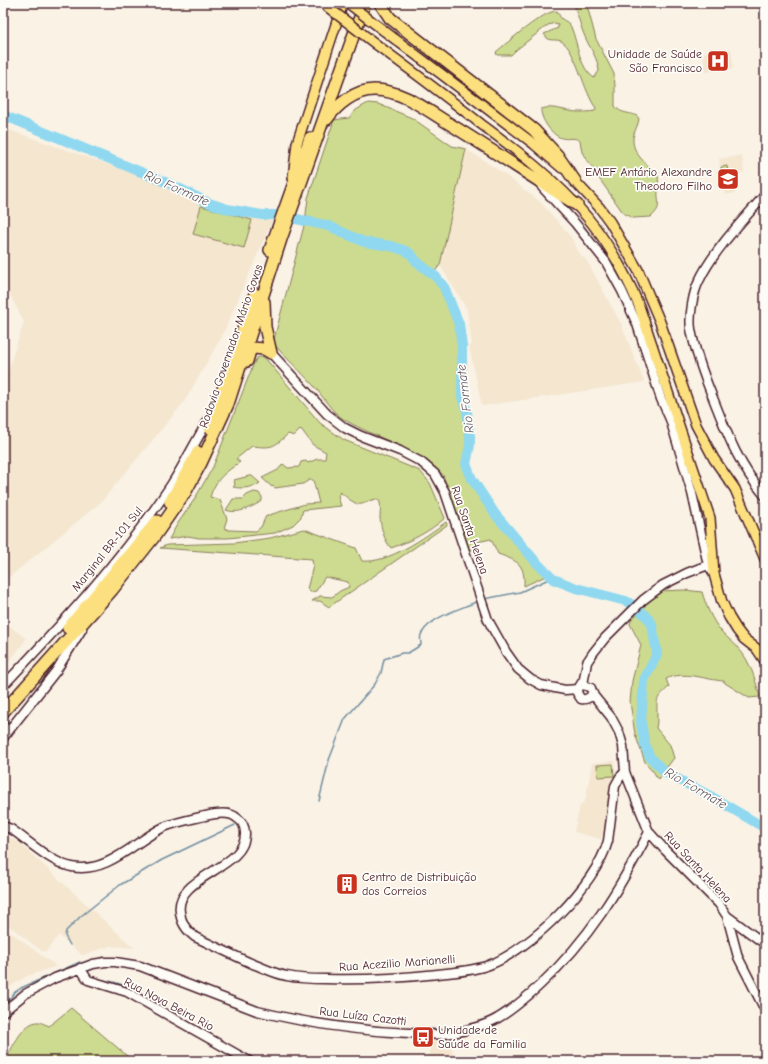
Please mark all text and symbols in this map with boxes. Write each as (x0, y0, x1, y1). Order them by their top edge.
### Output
place label: Unidade de Saúde São Francisco (608, 47, 702, 75)
hospital icon: Unidade de Saúde São Francisco (705, 48, 731, 74)
place label: EMEF Antário Alexandre Theodoro Filho (585, 165, 712, 193)
school or university icon: EMEF Antário Alexandre Theodoro Filho (715, 166, 741, 192)
water label: Rio Formate (142, 167, 212, 209)
street label: Rodovia Governador Mário Covas (196, 262, 266, 430)
water label: Rio Formate (453, 363, 477, 434)
street label: Rua Santa Helena (448, 484, 492, 576)
street label: Marginal BR-101 Sul (69, 504, 145, 594)
water label: Rio Formate (662, 764, 730, 812)
street label: Rua Santa Helena (661, 828, 735, 906)
place label: Centro de Distribuição dos Correios (362, 870, 477, 898)
building icon: Centro de Distribuição dos Correios (334, 871, 360, 897)
street label: Rua Acezilio Marianelli (338, 952, 456, 974)
street label: Rua Nova Beira Rio (122, 974, 216, 1034)
street label: Rua Luíza Cazotti (319, 1004, 407, 1028)
place label: Unidade de Saúde da Familia (438, 1023, 527, 1051)
bus stop icon: Unidade de Saúde da Familia (410, 1024, 436, 1050)

